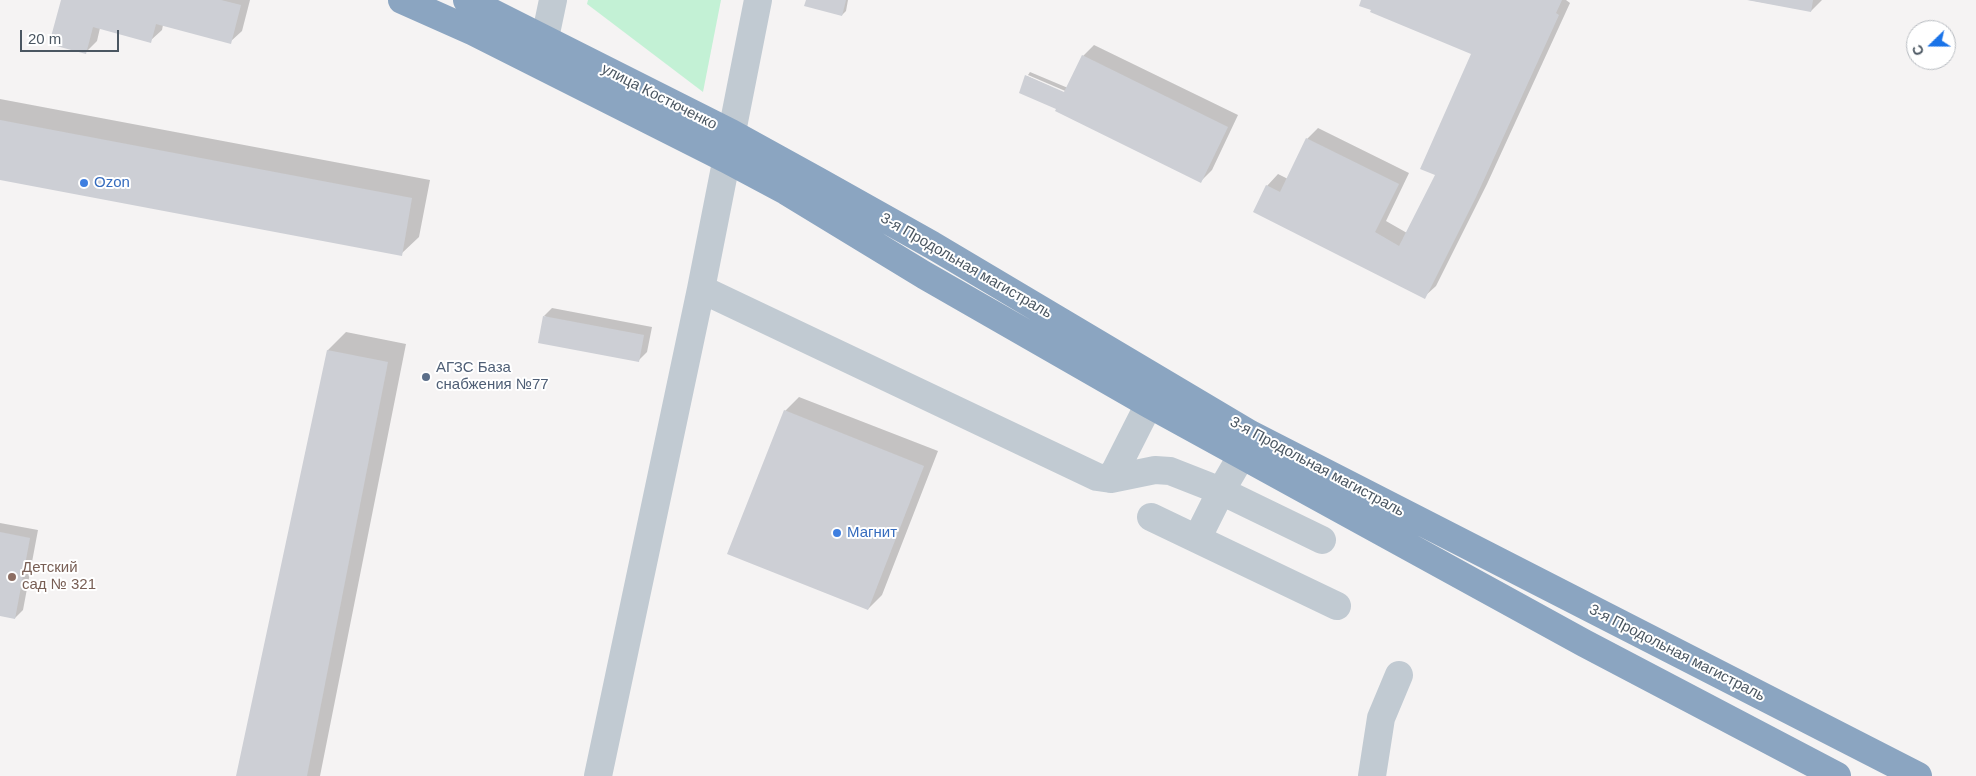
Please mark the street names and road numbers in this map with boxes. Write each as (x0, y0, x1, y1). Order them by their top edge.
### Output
street label: улица Костюченко (598, 60, 720, 134)
street label: 3-я Продольная магистраль (877, 209, 1055, 323)
street label: 3-я Продольная магистраль (1227, 413, 1407, 521)
street label: 3-я Продольная магистраль (1586, 601, 1768, 705)

